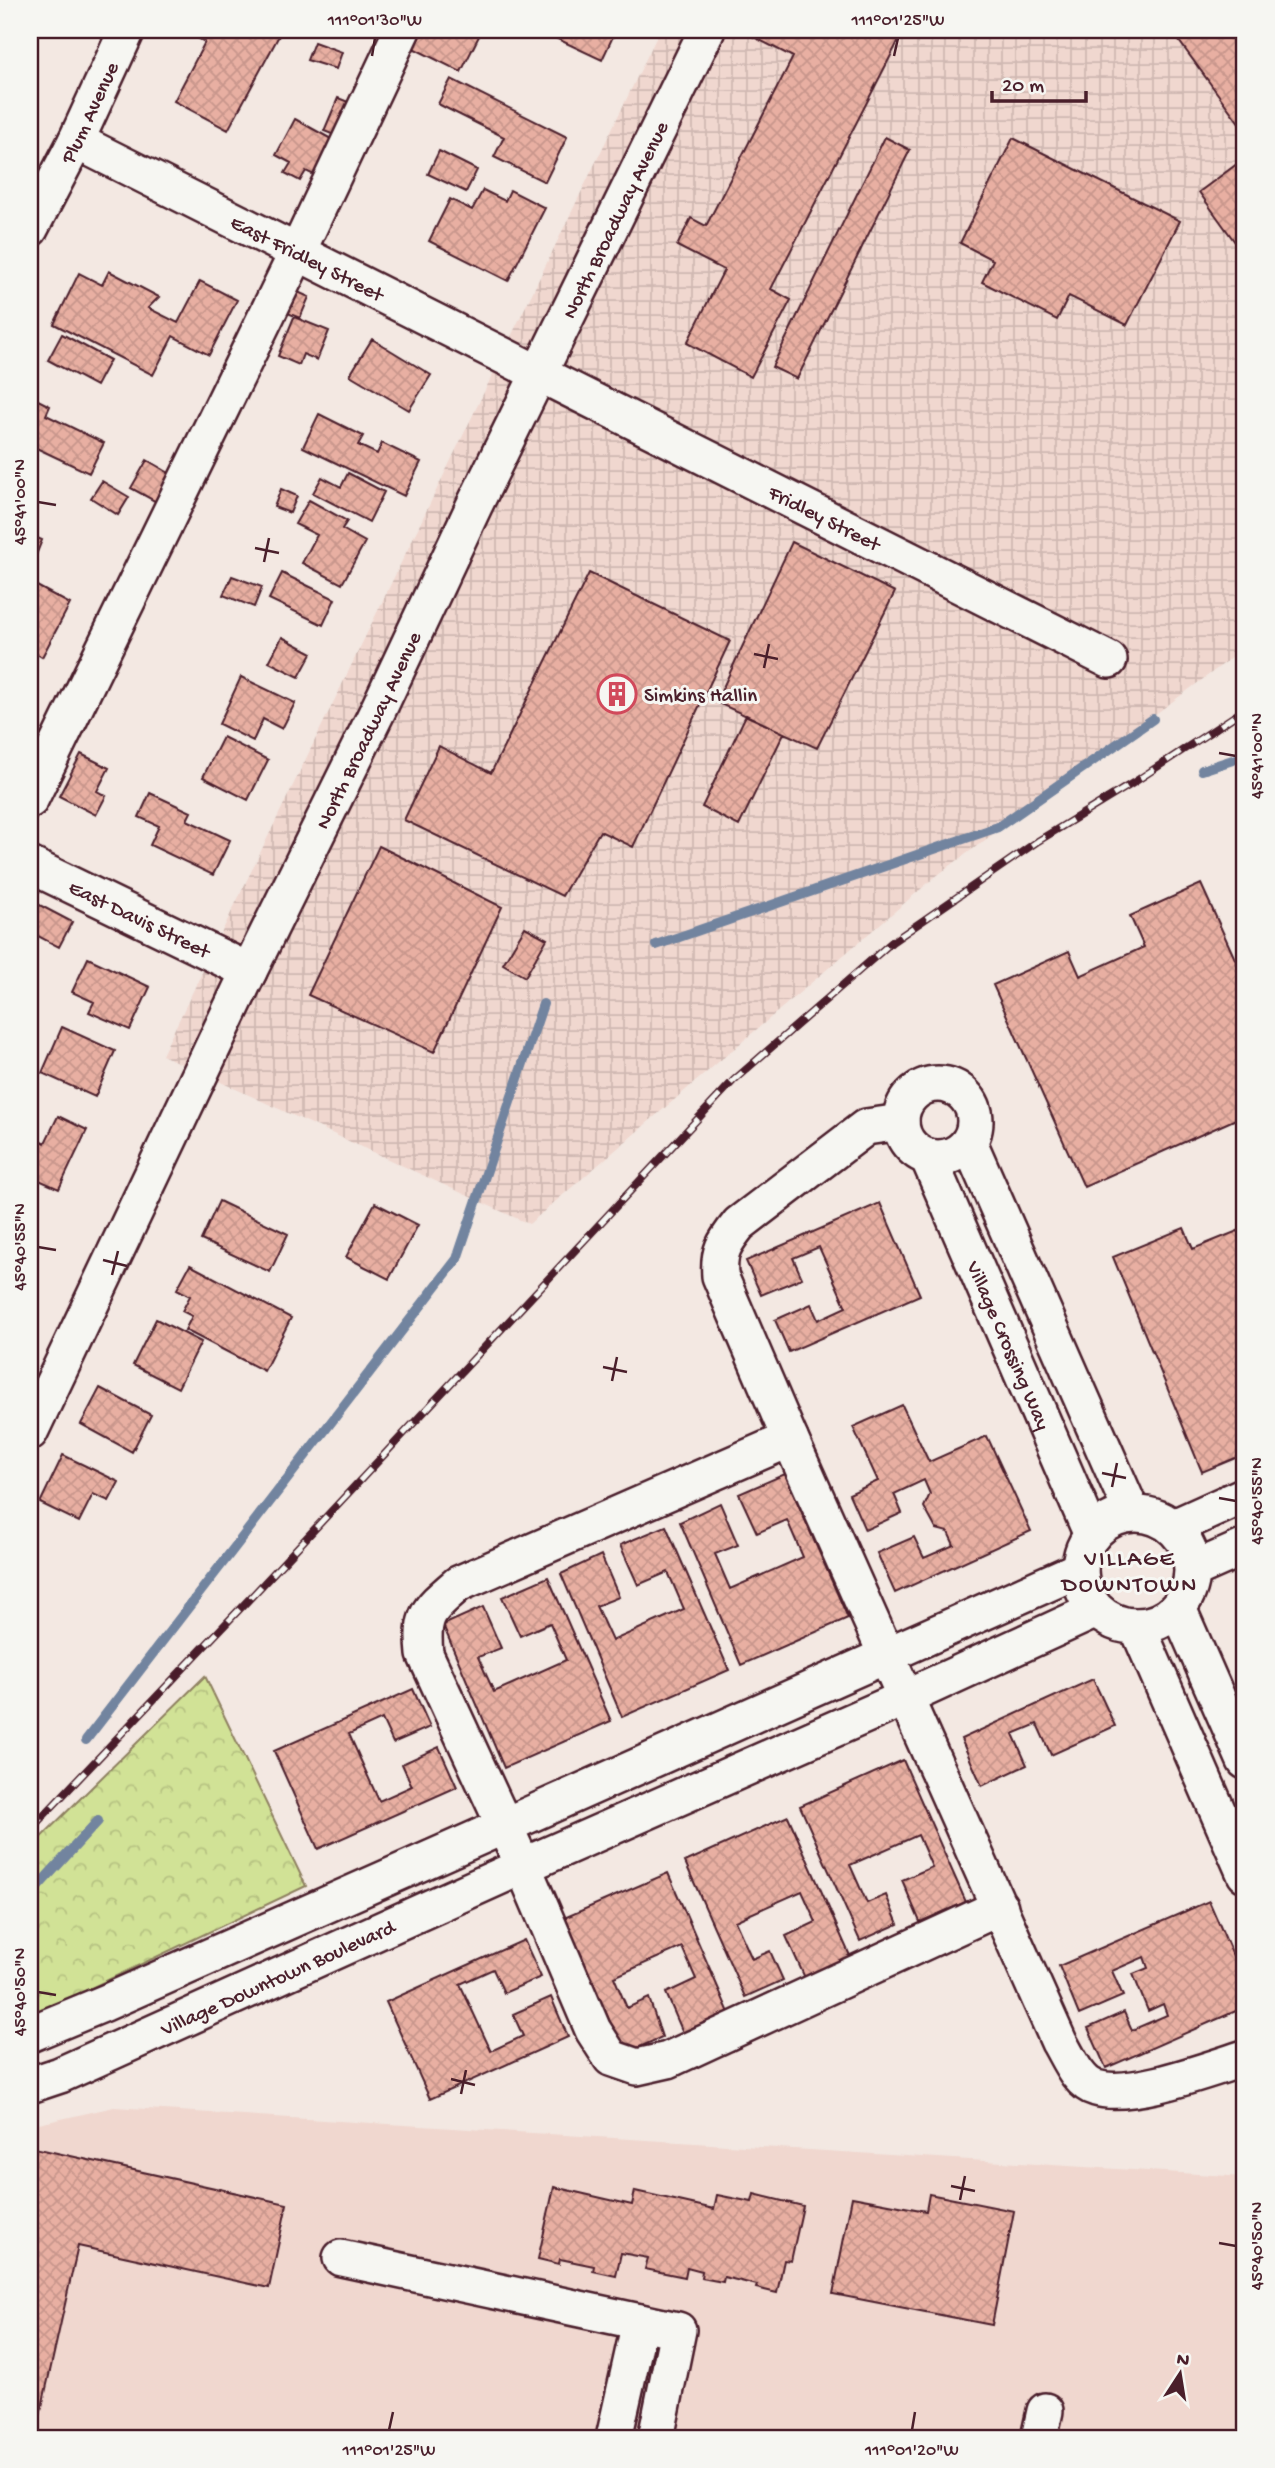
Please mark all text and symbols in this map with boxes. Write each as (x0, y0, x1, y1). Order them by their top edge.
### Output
text: 111°01'30"W (327, 11, 422, 32)
text: 111°01'25"W (850, 11, 945, 32)
street label: Plum Avenue (57, 58, 127, 170)
scale bar (992, 60, 1086, 104)
text: 20 m (1002, 75, 1044, 100)
street label: North Broadway Avenue (559, 117, 677, 324)
street label: East Fridley Street (225, 212, 389, 310)
text: 45°41'00"N (11, 459, 32, 545)
street label: Fridley Street (762, 481, 885, 560)
street label: North Broadway Avenue (312, 628, 429, 834)
building icon: Simkins Hallin (596, 673, 638, 715)
place label: Simkins Hallin (644, 685, 757, 710)
text: 45°41'00"N (1248, 713, 1269, 799)
street label: East Davis Street (64, 877, 215, 967)
text: 45°40'55"N (11, 1203, 32, 1291)
street label: Village Crossing Way (958, 1257, 1054, 1435)
text: 45°40'55"N (1248, 1457, 1269, 1545)
district label: VILLAGE DOWNTOWN (1060, 1547, 1198, 1600)
street label: Village Downtown Boulevard (157, 1916, 401, 2044)
text: 45°40'50"N (11, 1948, 32, 2036)
text: 45°40'50"N (1248, 2202, 1269, 2290)
north arrow (1146, 2338, 1216, 2408)
text: N (1174, 2348, 1191, 2373)
text: 111°01'25"W (341, 2441, 436, 2462)
text: 111°01'20"W (864, 2441, 959, 2462)

